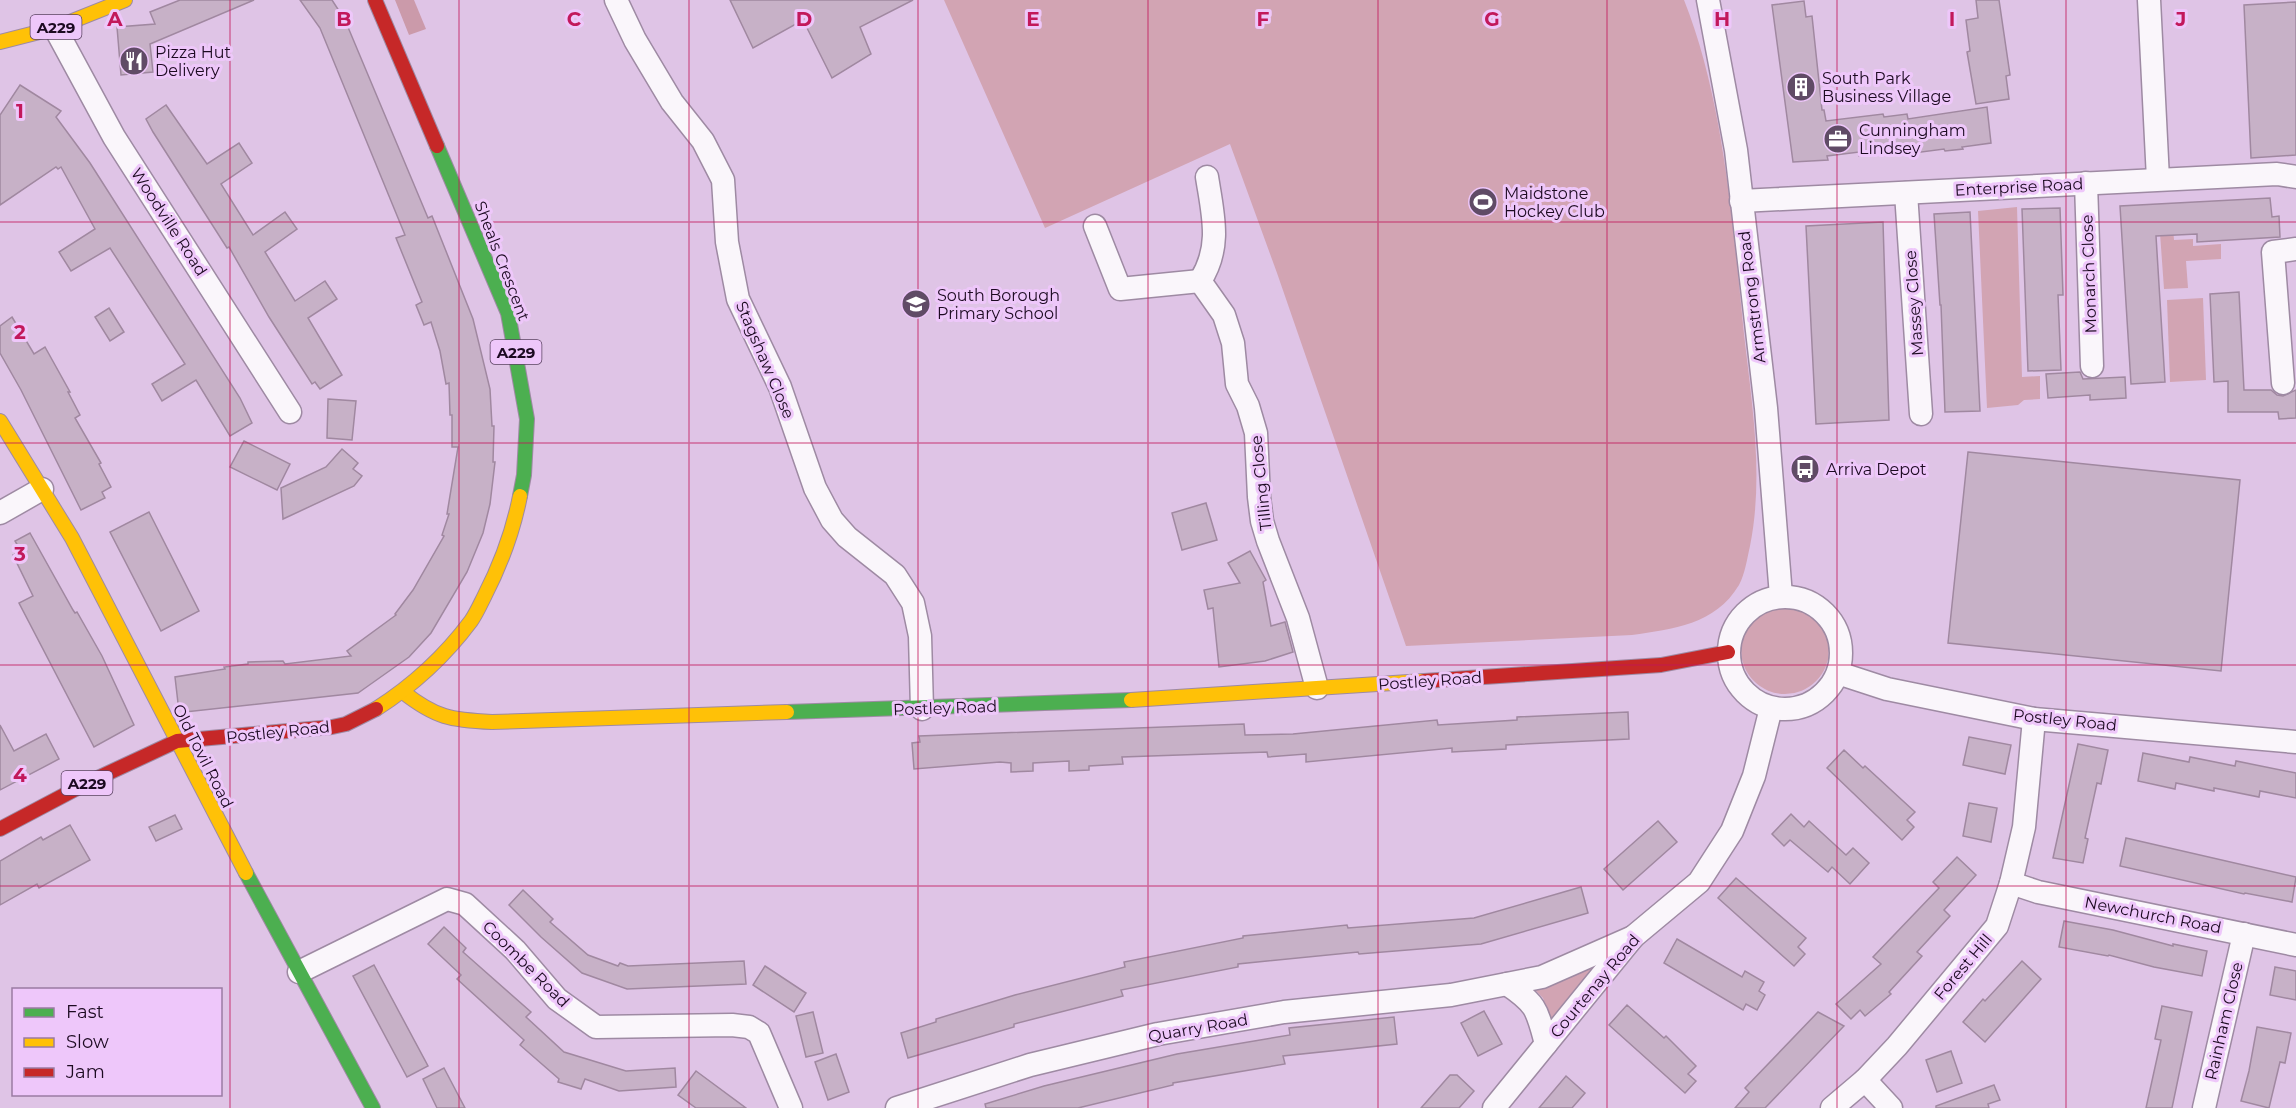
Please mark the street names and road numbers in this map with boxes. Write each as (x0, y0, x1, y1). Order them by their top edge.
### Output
road number: A229 (31, 15, 82, 39)
street label: Woodville Road (127, 164, 211, 280)
street label: Enterprise Road (1954, 174, 2084, 200)
street label: Sheals Crescent (470, 198, 534, 324)
street label: Monarch Close (2077, 214, 2101, 334)
street label: Armstrong Road (1734, 230, 1770, 364)
street label: Massey Close (1901, 250, 1927, 356)
street label: Stagshaw Close (732, 298, 798, 422)
road number: A229 (490, 340, 542, 364)
street label: Tilling Close (1247, 435, 1275, 531)
street label: Postley Road (1377, 668, 1483, 694)
street label: Postley Road (893, 697, 997, 719)
street label: Old Tovil Road (169, 701, 237, 811)
street label: Postley Road (2012, 705, 2118, 735)
street label: Postley Road (225, 717, 331, 747)
road number: A229 (62, 771, 112, 795)
street label: Newchurch Road (2083, 892, 2223, 938)
street label: Coombe Road (479, 917, 573, 1011)
street label: Forest Hill (1930, 930, 1996, 1004)
street label: Courtenay Road (1546, 931, 1644, 1041)
street label: Rainham Close (2201, 960, 2247, 1082)
street label: Quarry Road (1147, 1010, 1249, 1046)

